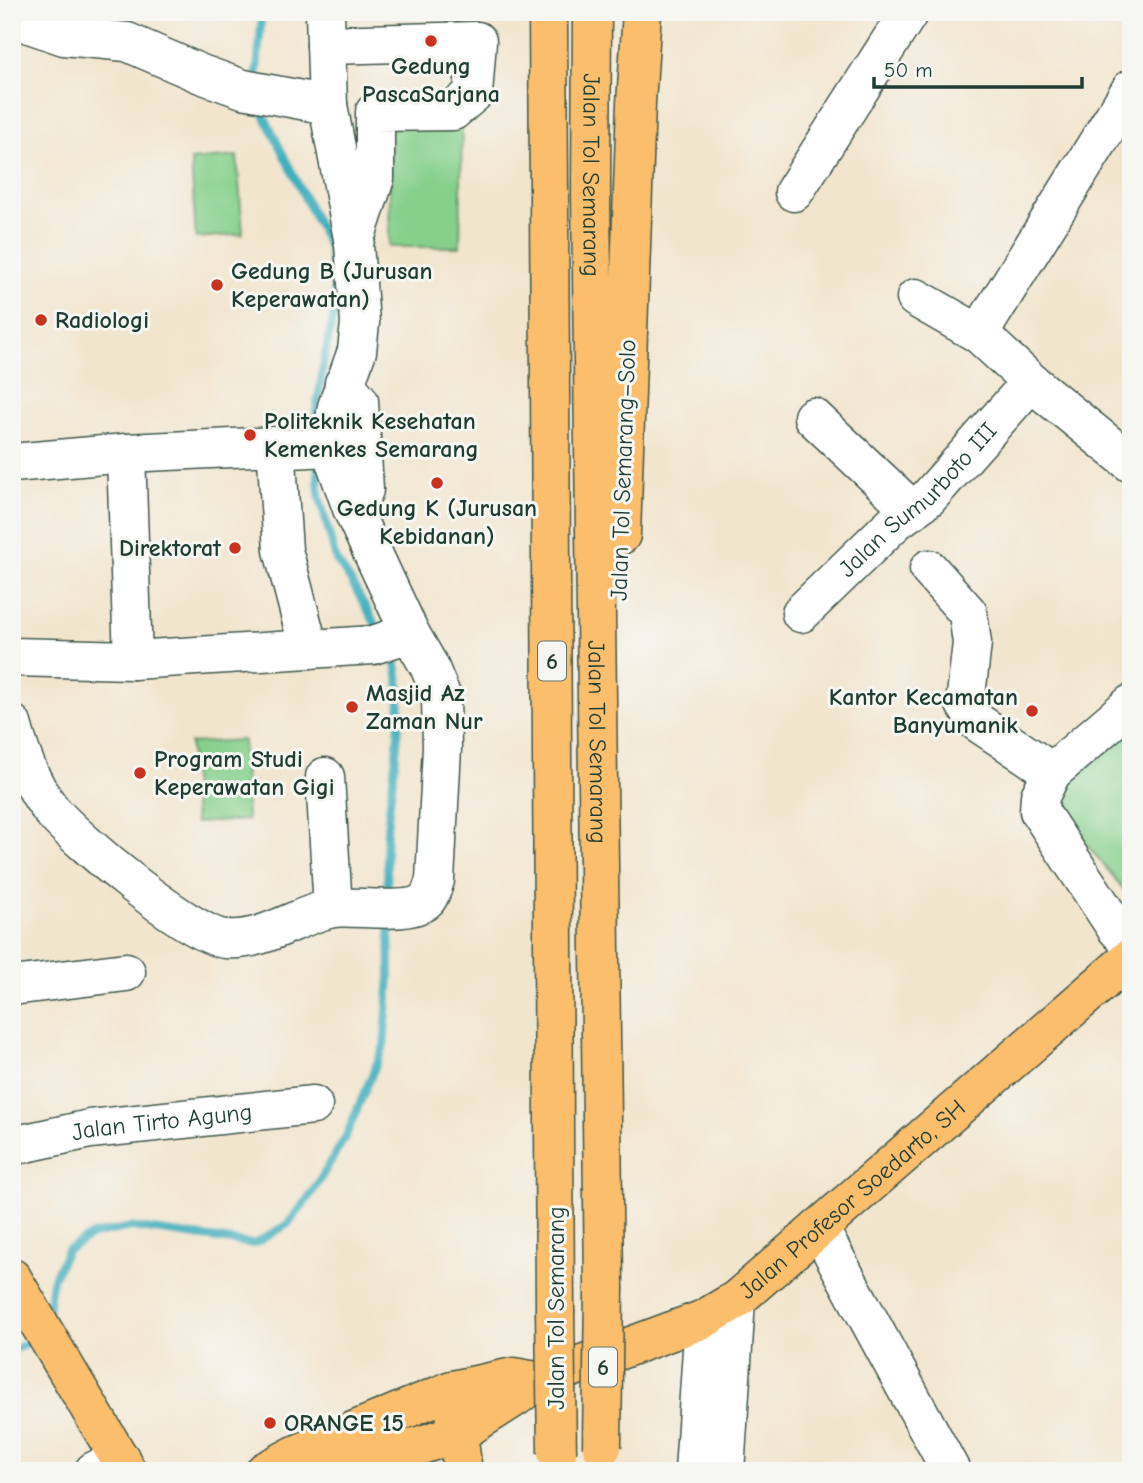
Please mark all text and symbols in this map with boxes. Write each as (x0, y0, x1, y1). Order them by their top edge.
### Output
marker: Gedung PascaSarjana (423, 33, 439, 49)
scale bar (874, 46, 1082, 90)
place label: Gedung PascaSarjana (362, 52, 500, 108)
text: 50 m (884, 58, 933, 82)
street label: Jalan Tol Semarang (577, 73, 606, 277)
place label: Gedung B (Jurusan Keperawatan) (231, 257, 432, 313)
marker: Gedung B (Jurusan Keperawatan) (209, 277, 225, 293)
place label: Radiologi (55, 306, 149, 334)
marker: Radiologi (33, 312, 49, 328)
street label: Jalan Tol Semarang–Solo (604, 339, 642, 601)
place label: Politeknik Kesehatan Kemenkes Semarang (264, 407, 479, 463)
street label: Jalan Sumurboto III (833, 417, 1002, 583)
marker: Politeknik Kesehatan Kemenkes Semarang (242, 427, 258, 443)
marker: Gedung K (Jurusan Kebidanan) (429, 475, 445, 491)
place label: Gedung K (Jurusan Kebidanan) (337, 494, 537, 550)
place label: Direktorat (119, 534, 222, 562)
marker: Direktorat (227, 540, 243, 556)
street label: Jalan Tol Semarang (582, 640, 613, 844)
road number: 6 (538, 642, 566, 680)
place label: Masjid Az Zaman Nur (366, 679, 483, 735)
place label: Kantor Kecamatan Banyumanik (829, 683, 1018, 739)
marker: Masjid Az Zaman Nur (344, 699, 360, 715)
marker: Kantor Kecamatan Banyumanik (1024, 703, 1040, 719)
place label: Program Studi Keperawatan Gigi (154, 745, 335, 801)
marker: Program Studi Keperawatan Gigi (132, 765, 148, 781)
street label: Jalan Profesor Soedarto, SH (733, 1093, 971, 1305)
street label: Jalan Tirto Agung (69, 1098, 254, 1147)
street label: Jalan Tol Semarang (542, 1206, 570, 1410)
road number: 6 (589, 1348, 617, 1386)
place label: ORANGE 15 (284, 1409, 404, 1437)
marker: ORANGE 15 (262, 1415, 278, 1431)

